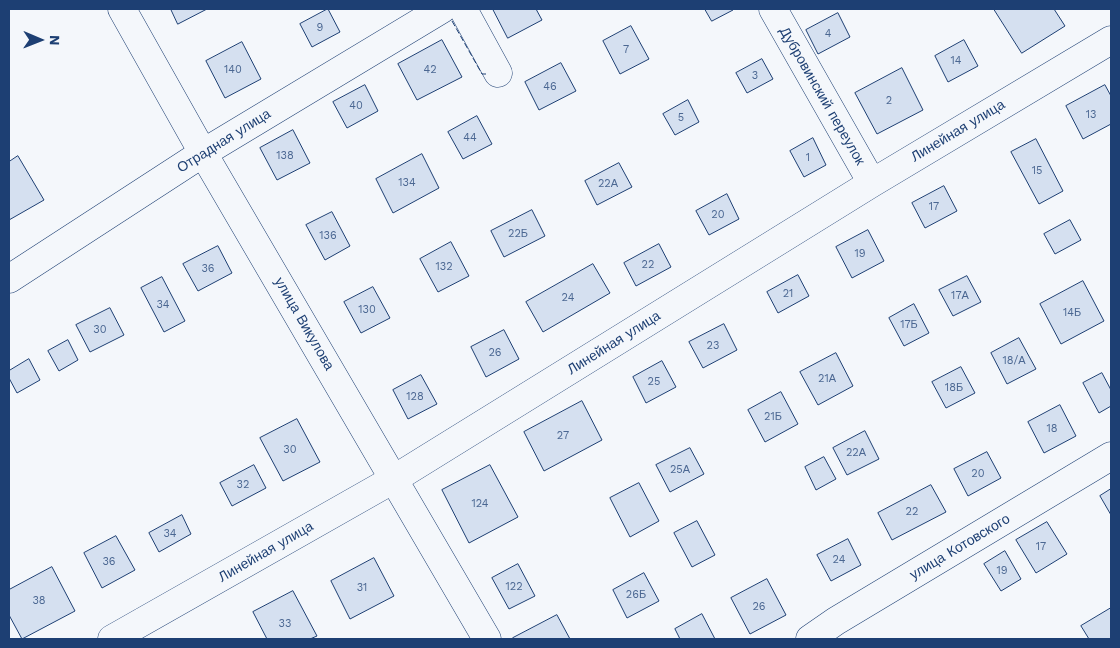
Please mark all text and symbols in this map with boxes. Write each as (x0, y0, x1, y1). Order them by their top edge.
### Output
north arrow (15, 15, 65, 65)
house number: 9 (317, 21, 323, 35)
street label: Дубровинский переулок (776, 24, 868, 168)
house number: 4 (825, 27, 831, 41)
text: N (47, 35, 63, 46)
house number: 7 (623, 43, 629, 57)
house number: 14 (950, 54, 962, 68)
house number: 140 (224, 63, 242, 77)
house number: 42 (423, 63, 437, 77)
house number: 3 (752, 69, 758, 83)
house number: 46 (543, 80, 557, 94)
house number: 2 (886, 94, 892, 108)
street label: Линейная улица (908, 96, 1008, 166)
house number: 40 (349, 99, 363, 113)
street label: Отрадная улица (174, 105, 274, 177)
house number: 13 (1086, 108, 1096, 122)
house number: 5 (678, 111, 684, 125)
house number: 44 (463, 131, 477, 145)
house number: 138 (276, 149, 294, 163)
house number: 1 (806, 151, 810, 165)
house number: 15 (1032, 164, 1042, 178)
house number: 134 (398, 176, 416, 190)
house number: 22А (598, 177, 618, 191)
house number: 17 (929, 200, 939, 214)
house number: 20 (711, 208, 725, 222)
house number: 22Б (508, 227, 528, 241)
house number: 136 (319, 229, 337, 243)
house number: 19 (854, 247, 866, 261)
house number: 22 (642, 258, 654, 272)
house number: 132 (435, 260, 453, 274)
house number: 36 (201, 262, 215, 276)
street label: улица Викулова (271, 275, 337, 373)
house number: 21 (783, 287, 793, 301)
house number: 17А (951, 289, 969, 303)
house number: 24 (562, 291, 574, 305)
house number: 34 (156, 298, 170, 312)
house number: 130 (358, 303, 376, 317)
house number: 14Б (1063, 306, 1081, 320)
street label: Линейная улица (564, 308, 664, 378)
house number: 17Б (900, 318, 918, 332)
house number: 30 (93, 323, 107, 337)
house number: 23 (707, 339, 719, 353)
house number: 26 (488, 346, 502, 360)
house number: 18/А (1002, 354, 1026, 368)
house number: 21А (818, 372, 836, 386)
house number: 25 (648, 375, 660, 389)
house number: 18Б (945, 381, 963, 395)
house number: 128 (406, 390, 424, 404)
house number: 21Б (764, 410, 782, 424)
house number: 18 (1046, 422, 1058, 436)
house number: 27 (557, 429, 569, 443)
house number: 30 (283, 443, 297, 457)
house number: 22А (846, 446, 866, 460)
house number: 25А (670, 463, 690, 477)
house number: 20 (971, 467, 985, 481)
house number: 32 (237, 478, 249, 492)
house number: 124 (471, 497, 489, 511)
house number: 22 (906, 505, 918, 519)
street label: улица Котовского (907, 510, 1013, 584)
street label: Линейная улица (216, 518, 316, 586)
house number: 34 (163, 527, 177, 541)
house number: 17 (1036, 540, 1046, 554)
house number: 24 (833, 553, 845, 567)
house number: 36 (102, 555, 116, 569)
house number: 19 (996, 564, 1008, 578)
house number: 122 (505, 580, 523, 594)
house number: 31 (357, 581, 367, 595)
house number: 26Б (626, 588, 646, 602)
house number: 38 (32, 594, 46, 608)
house number: 26 (752, 600, 766, 614)
house number: 33 (279, 617, 291, 631)

